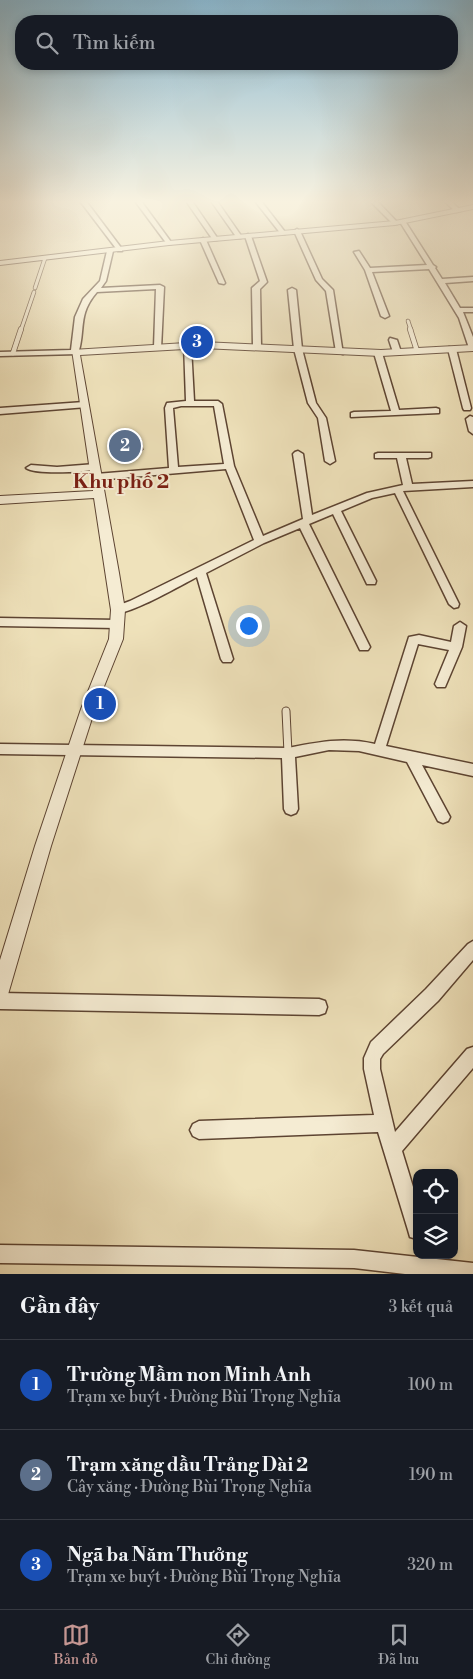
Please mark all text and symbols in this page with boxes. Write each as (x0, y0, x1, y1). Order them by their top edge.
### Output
search box (15, 15, 458, 70)
icon: search (33, 29, 61, 57)
text: Tìm kiếm (73, 31, 156, 55)
pin: 3 (181, 323, 213, 361)
pin: 2 (109, 427, 141, 465)
district label: Khu phố 2 (73, 470, 169, 495)
your location (236, 613, 262, 639)
pin: 1 (84, 685, 116, 723)
map controls (413, 1169, 458, 1259)
button: locate (413, 1169, 458, 1214)
button: layers (413, 1214, 458, 1259)
text: Gần đây (20, 1294, 99, 1320)
text: 3 kết quả (389, 1297, 453, 1317)
text: Trường Mầm non Minh Anh (67, 1363, 311, 1387)
text: 1 (32, 1375, 40, 1395)
text: 100 m (408, 1375, 453, 1395)
text: Trạm xe buýt · Đường Bùi Trọng Nghĩa (67, 1387, 341, 1407)
text: Trạm xăng dầu Trảng Dài 2 (67, 1453, 308, 1477)
text: 2 (31, 1465, 41, 1485)
text: 190 m (409, 1465, 453, 1485)
text: Cây xăng · Đường Bùi Trọng Nghĩa (67, 1477, 312, 1497)
text: Ngã ba Năm Thưởng (67, 1543, 247, 1567)
text: 3 (31, 1555, 41, 1575)
text: 320 m (407, 1555, 453, 1575)
text: Trạm xe buýt · Đường Bùi Trọng Nghĩa (67, 1567, 341, 1587)
tab: Bản đồ (54, 1621, 98, 1669)
tab: Chỉ đường (206, 1621, 270, 1669)
tab: Đã lưu (378, 1621, 419, 1669)

